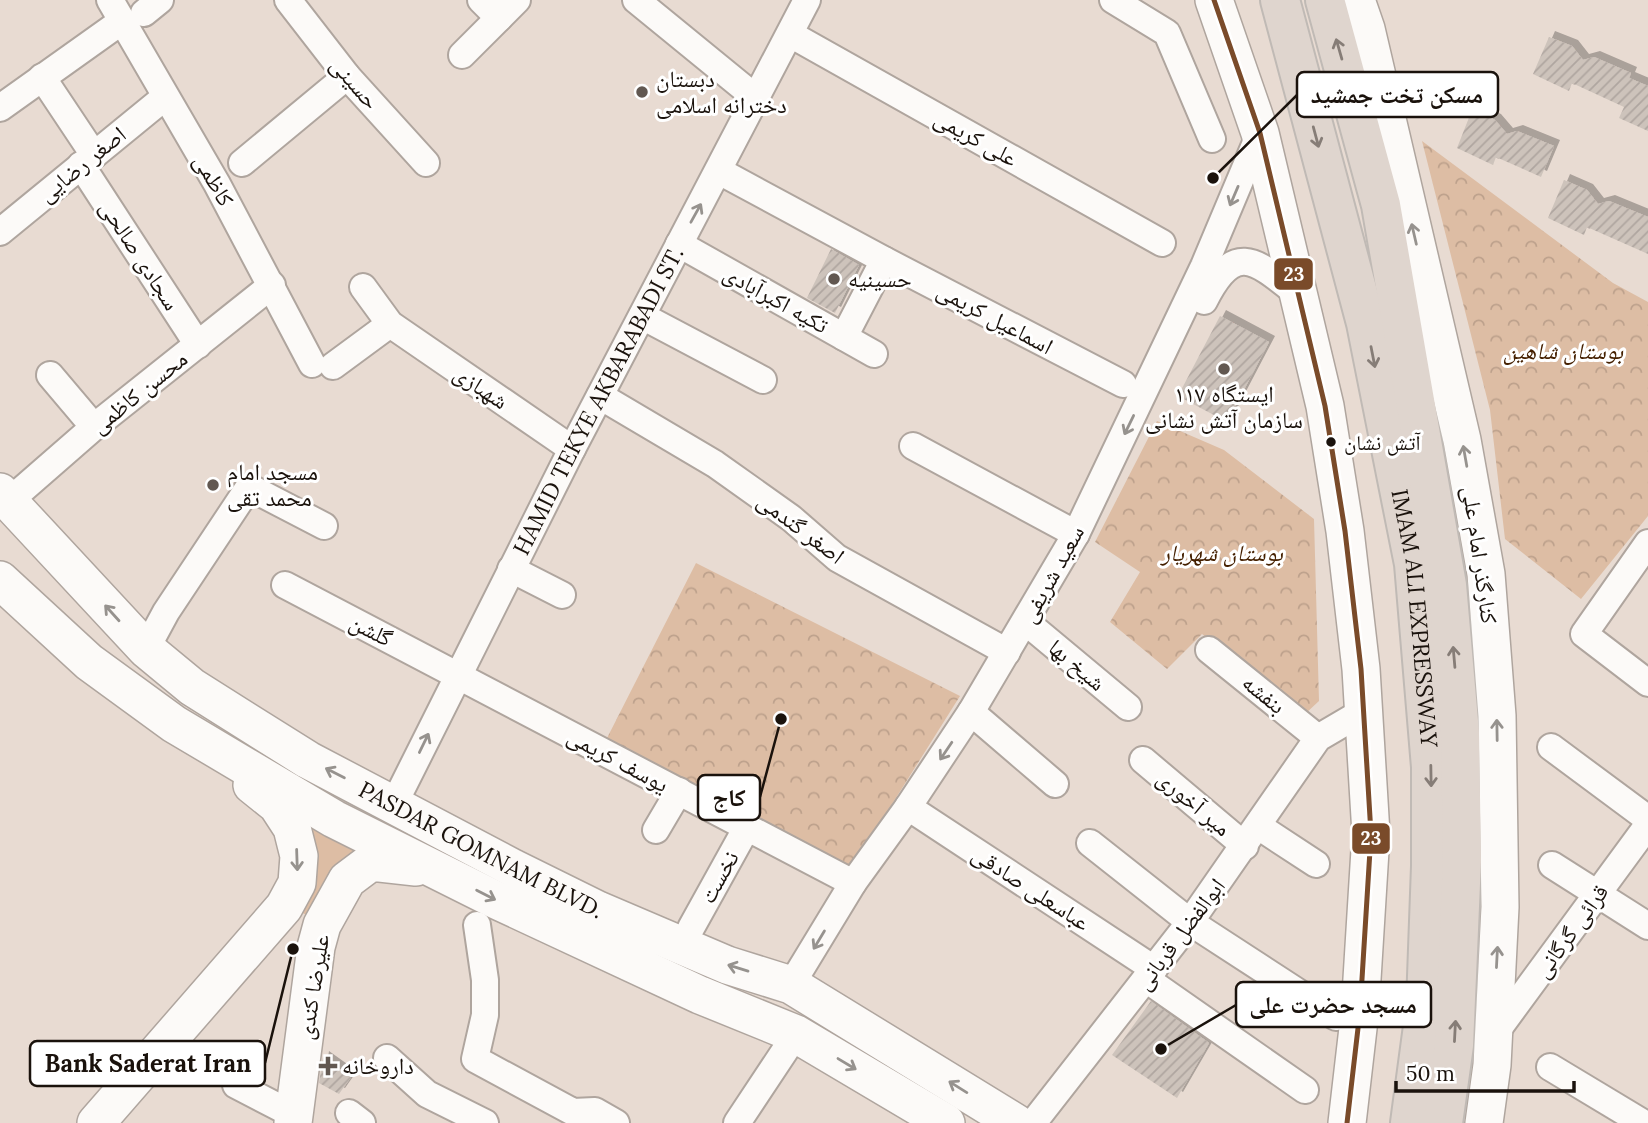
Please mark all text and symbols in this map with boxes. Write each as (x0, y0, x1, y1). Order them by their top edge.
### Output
one-way arrow (1332, 38, 1345, 61)
street label: حسینی (325, 50, 386, 115)
place label: دبستان دخترانه اسلامی (656, 64, 787, 119)
callout: مسکن تخت جمشید (1297, 72, 1498, 117)
text: مسکن تخت جمشید (1311, 79, 1483, 110)
marker: دبستان دخترانه اسلامی (634, 84, 650, 100)
street label: علی کریمی (929, 103, 1023, 173)
street label: اصغر رضایی (32, 119, 132, 208)
one-way arrow (1310, 126, 1323, 148)
street label: کاظمی (188, 148, 241, 212)
one-way arrow (1227, 185, 1240, 206)
street label: سجادی صالحی (94, 194, 187, 315)
one-way arrow (689, 204, 703, 224)
one-way arrow (1407, 223, 1420, 246)
street label: HAMID TEKYE AKBARABADI ST. (506, 241, 689, 560)
line badge: 23 (1273, 257, 1314, 291)
street label: تکیه اکبرآبادی (719, 258, 834, 339)
text: 23 (1284, 262, 1304, 286)
place label: حسینیه (848, 264, 912, 293)
marker: حسینیه (826, 271, 842, 287)
street label: اسماعیل کریمی (932, 275, 1058, 360)
park label: بوستان شاهین (1503, 336, 1624, 366)
street label: محسن کاظمی (84, 344, 193, 440)
one-way arrow (1366, 345, 1380, 368)
street label: شهبازی (448, 358, 514, 415)
marker: ایستگاه ۱۱۷ سازمان آتش نشانی (1216, 361, 1232, 377)
place label: ایستگاه ۱۱۷ سازمان آتش نشانی (1145, 379, 1303, 434)
one-way arrow (1121, 414, 1135, 435)
place label: آتش نشان (1344, 429, 1421, 456)
marker: آتش نشان (1324, 435, 1338, 449)
one-way arrow (1458, 445, 1471, 468)
place label: مسجد امام محمد تقی (227, 457, 318, 512)
marker: مسجد امام محمد تقی (205, 477, 221, 493)
street label: کنارگذر امام علی (1455, 484, 1505, 626)
street label: اصغر گندمی (752, 485, 851, 570)
street label: IMAM ALI EXPRESSWAY (1385, 487, 1444, 749)
street label: سعید شریفی (1013, 520, 1090, 628)
park label: بوستان شهریار (1159, 538, 1283, 568)
one-way arrow (104, 604, 120, 622)
street label: گلشن (345, 607, 398, 653)
street label: شیخ بها (1042, 632, 1112, 698)
one-way arrow (1447, 646, 1460, 669)
street label: بنفشه (1237, 667, 1292, 720)
one-way arrow (1491, 719, 1504, 742)
street label: یوسف کریمی (563, 721, 674, 798)
one-way arrow (418, 733, 432, 754)
one-way arrow (938, 741, 953, 760)
street label: میر آخوری (1151, 763, 1237, 842)
one-way arrow (1424, 764, 1438, 787)
one-way arrow (325, 766, 346, 780)
street label: PASDAR GOMNAM BLVD. (354, 774, 607, 924)
callout: کاج (698, 775, 760, 820)
text: کاج (712, 782, 746, 813)
line badge: 23 (1351, 822, 1391, 855)
text: 23 (1361, 826, 1381, 850)
street label: عباسعلی صادقی (967, 839, 1096, 937)
street label: نخست (692, 845, 745, 908)
one-way arrow (291, 848, 304, 871)
street label: ابوالفضل قربانی (1128, 872, 1231, 995)
street label: قرائی گرگانی (1527, 878, 1614, 983)
one-way arrow (476, 888, 496, 902)
one-way arrow (811, 929, 825, 949)
street label: علیرضا کندی (290, 932, 335, 1042)
one-way arrow (1491, 946, 1504, 969)
one-way arrow (727, 961, 749, 974)
callout: مسجد حضرت علی (1236, 982, 1431, 1027)
text: مسجد حضرت علی (1249, 989, 1417, 1020)
one-way arrow (1448, 1020, 1461, 1043)
callout: Bank Saderat Iran (30, 1041, 265, 1086)
text: Bank Saderat Iran (45, 1048, 251, 1079)
scale bar (1396, 1050, 1574, 1094)
place label: داروخانه (342, 1051, 414, 1080)
one-way arrow (837, 1057, 857, 1071)
marker: داروخانه (320, 1058, 336, 1074)
text: 50 m (1406, 1060, 1455, 1087)
one-way arrow (949, 1080, 969, 1094)

